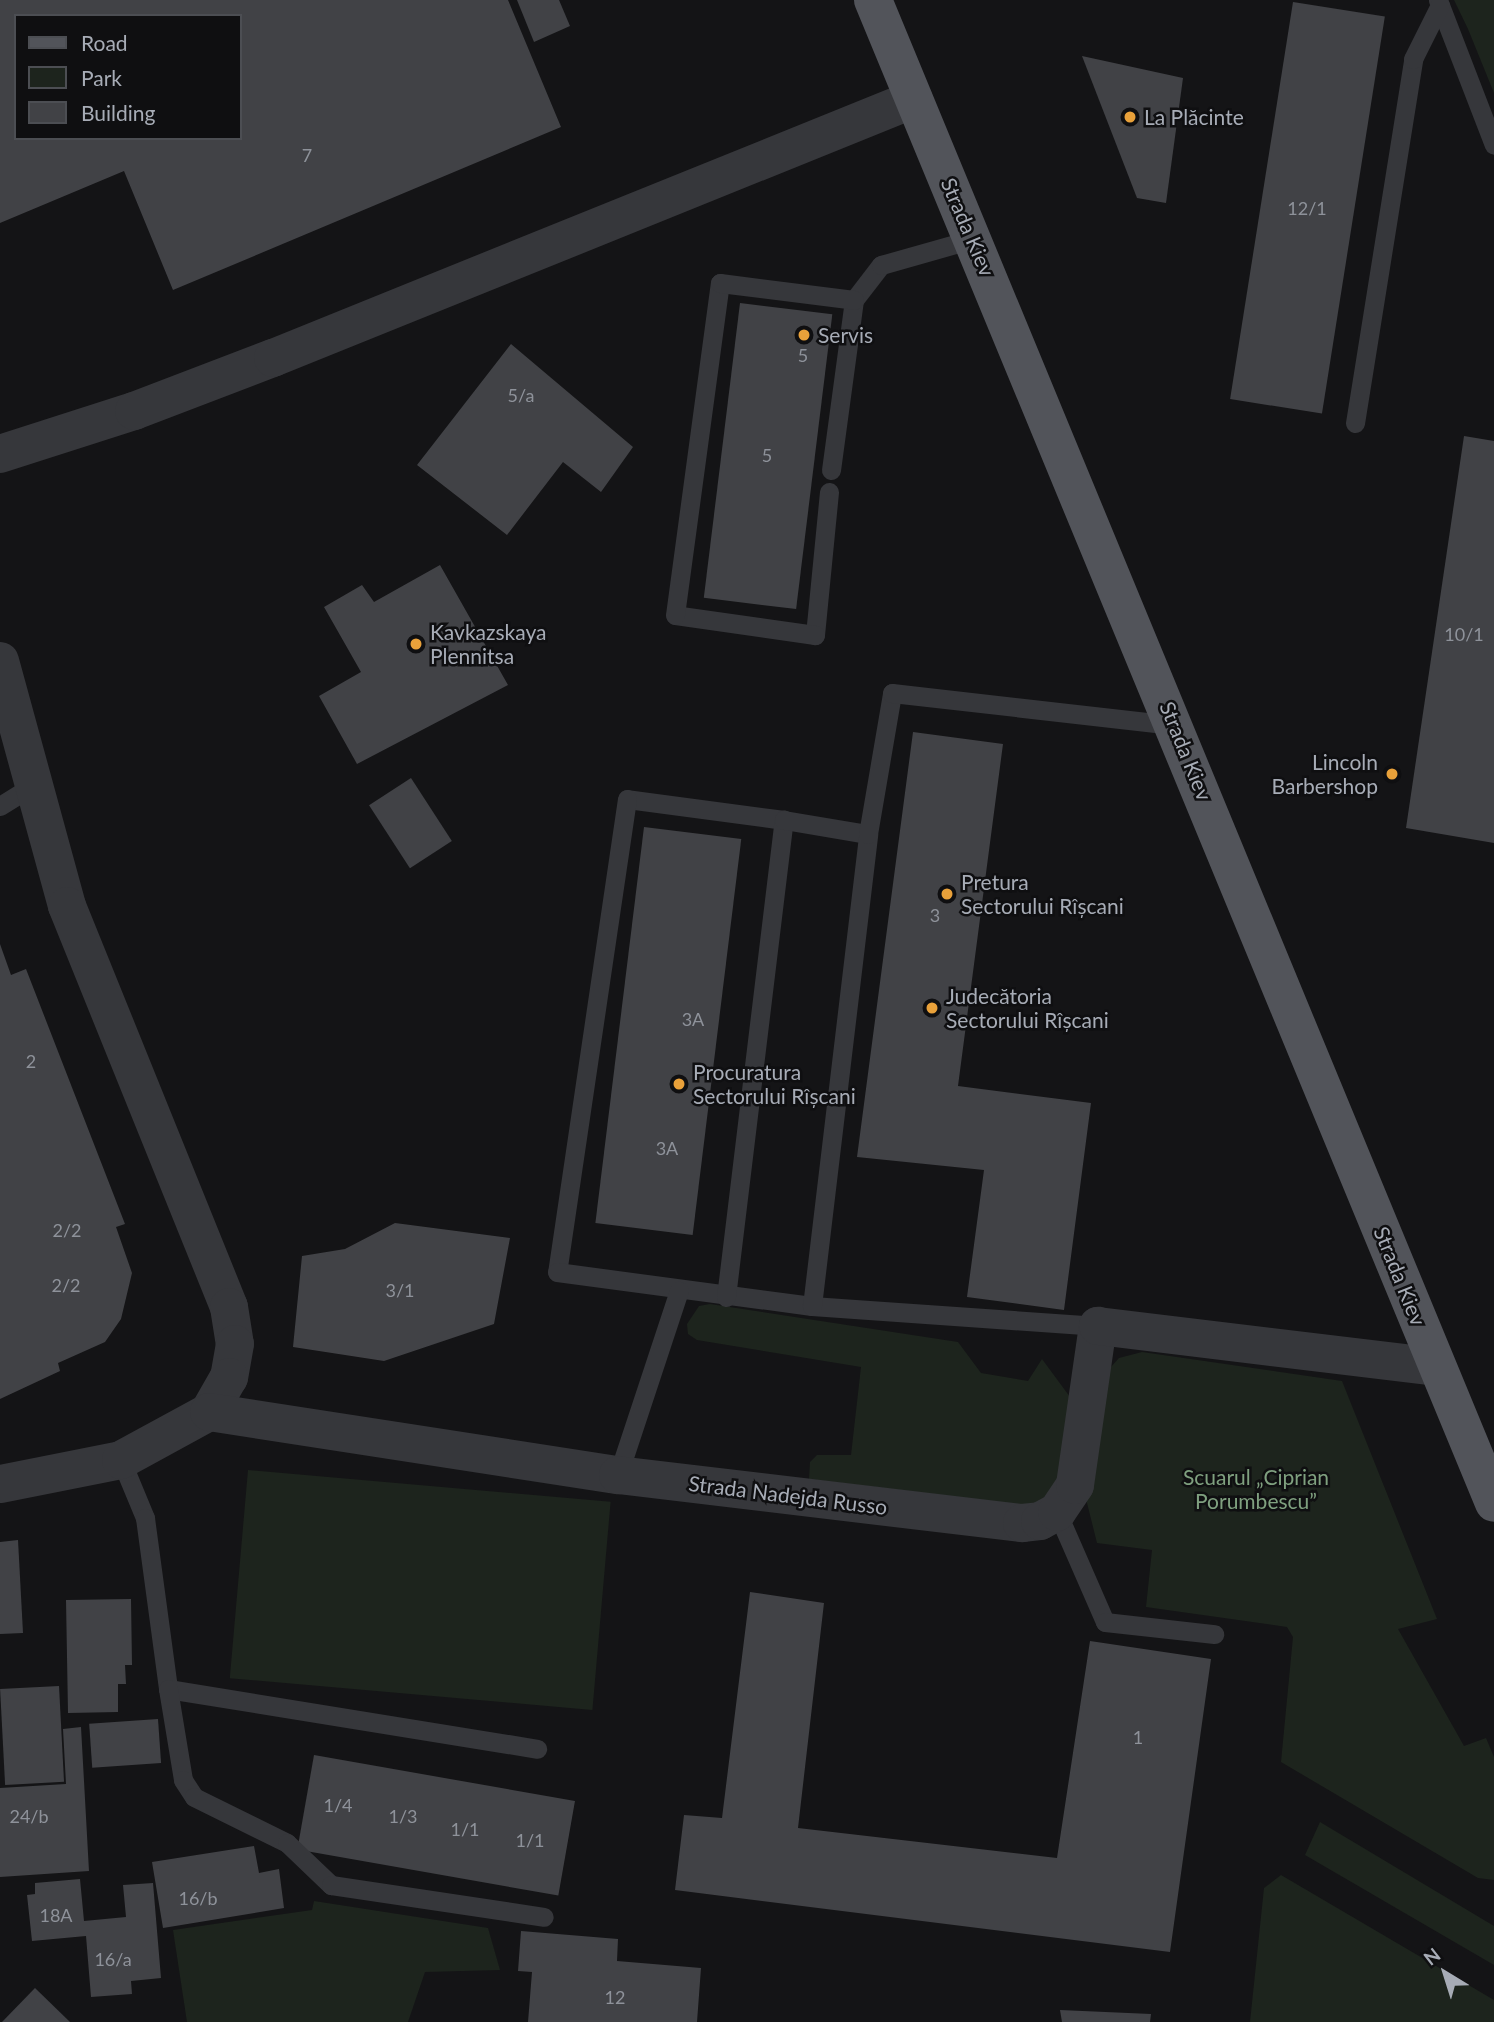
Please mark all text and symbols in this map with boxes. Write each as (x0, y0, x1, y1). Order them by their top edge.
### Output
legend (14, 14, 242, 140)
text: Road (81, 30, 128, 55)
text: Park (81, 65, 122, 90)
text: Building (81, 100, 156, 125)
place label: La Plăcinte (1144, 104, 1244, 130)
marker: La Plăcinte (1122, 109, 1138, 125)
house number: 7 (302, 144, 312, 166)
street label: Strada Kiev (936, 174, 1000, 280)
house number: 12/1 (1287, 197, 1327, 219)
place label: Servis (818, 322, 873, 348)
marker: Servis (796, 327, 812, 343)
house number: 5 (798, 344, 808, 366)
house number: 5/a (508, 384, 534, 406)
house number: 5 (762, 444, 772, 466)
place label: Kavkazskaya Plennitsa (430, 619, 546, 669)
house number: 10/1 (1444, 623, 1484, 645)
marker: Kavkazskaya Plennitsa (408, 636, 424, 652)
street label: Strada Kiev (1155, 698, 1217, 804)
place label: Lincoln Barbershop (1272, 749, 1378, 799)
marker: Lincoln Barbershop (1384, 766, 1400, 782)
place label: Pretura Sectorului Rîșcani (961, 869, 1124, 919)
marker: Pretura Sectorului Rîșcani (939, 886, 955, 902)
house number: 3 (930, 904, 940, 926)
place label: Judecătoria Sectorului Rîșcani (946, 983, 1109, 1033)
marker: Judecătoria Sectorului Rîșcani (924, 1000, 940, 1016)
house number: 3A (682, 1008, 704, 1030)
house number: 2 (26, 1050, 36, 1072)
place label: Procuratura Sectorului Rîșcani (693, 1059, 856, 1109)
marker: Procuratura Sectorului Rîșcani (671, 1076, 687, 1092)
house number: 3A (656, 1137, 678, 1159)
house number: 2/2 (52, 1219, 82, 1241)
street label: Strada Kiev (1369, 1223, 1431, 1329)
house number: 2/2 (51, 1274, 81, 1296)
house number: 3/1 (385, 1279, 415, 1301)
park label: Scuarul „Ciprian Porumbescu” (1183, 1464, 1329, 1514)
street label: Strada Nadejda Russo (687, 1470, 889, 1520)
house number: 1 (1133, 1726, 1143, 1748)
house number: 1/4 (323, 1794, 353, 1816)
house number: 24/b (9, 1805, 49, 1827)
house number: 1/3 (388, 1805, 418, 1827)
house number: 1/1 (450, 1818, 480, 1840)
house number: 1/1 (515, 1829, 545, 1851)
house number: 16/b (178, 1887, 218, 1909)
house number: 18A (39, 1904, 73, 1926)
north arrow (1410, 1938, 1480, 2008)
text: N (1419, 1942, 1445, 1970)
house number: 16/a (94, 1948, 132, 1970)
house number: 12 (605, 1986, 625, 2008)

